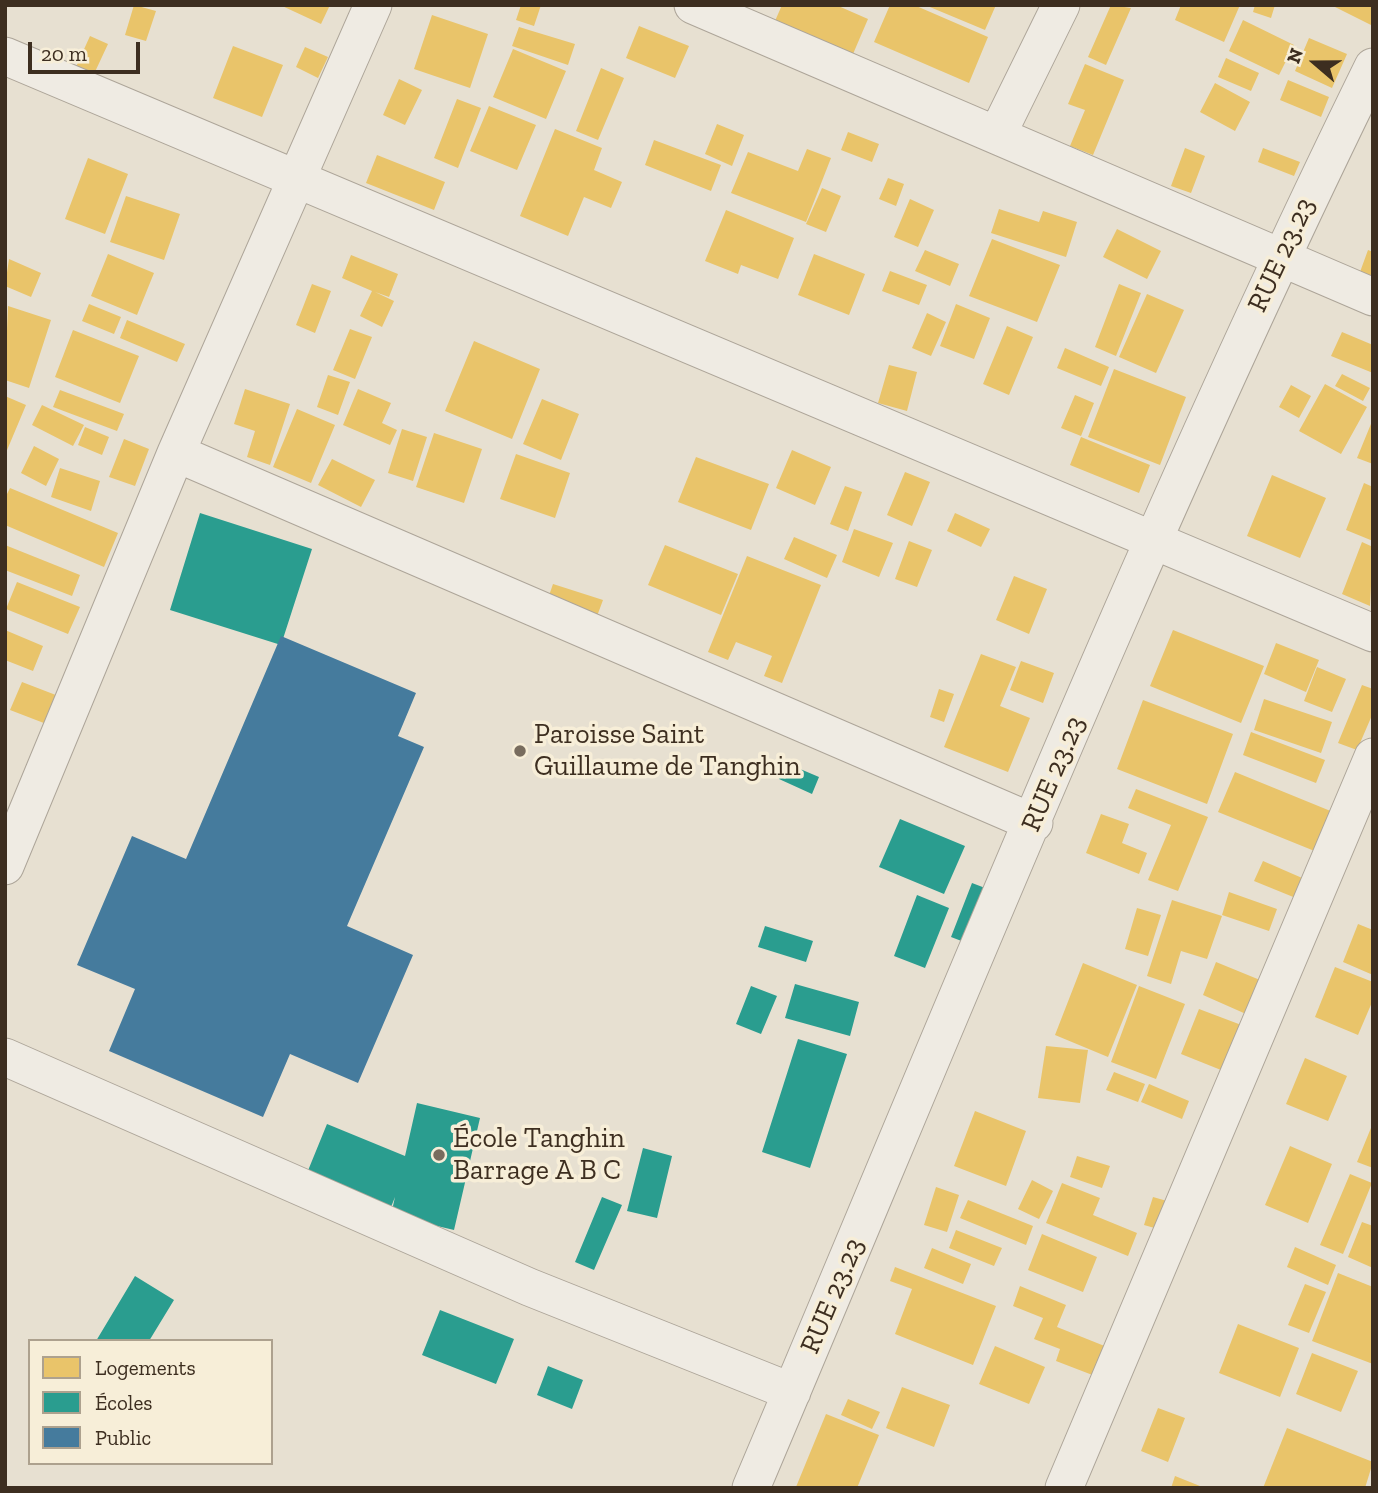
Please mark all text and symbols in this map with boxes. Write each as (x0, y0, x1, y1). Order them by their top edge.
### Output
scale bar (32, 28, 144, 72)
north arrow (1280, 28, 1350, 98)
text: 20 m (41, 41, 87, 66)
text: N (1282, 45, 1308, 66)
street label: RUE 23.23 (1241, 193, 1323, 317)
street label: RUE 23.23 (1015, 711, 1093, 837)
place label: Paroisse Saint Guillaume de Tanghin (534, 718, 801, 784)
marker: Paroisse Saint Guillaume de Tanghin (512, 743, 528, 759)
place label: École Tanghin Barrage A B C (453, 1122, 625, 1188)
marker: École Tanghin Barrage A B C (431, 1147, 447, 1163)
street label: RUE 23.23 (794, 1233, 872, 1359)
legend (28, 1339, 273, 1465)
text: Logements (95, 1355, 196, 1380)
text: Écoles (95, 1390, 153, 1415)
text: Public (95, 1425, 151, 1450)

